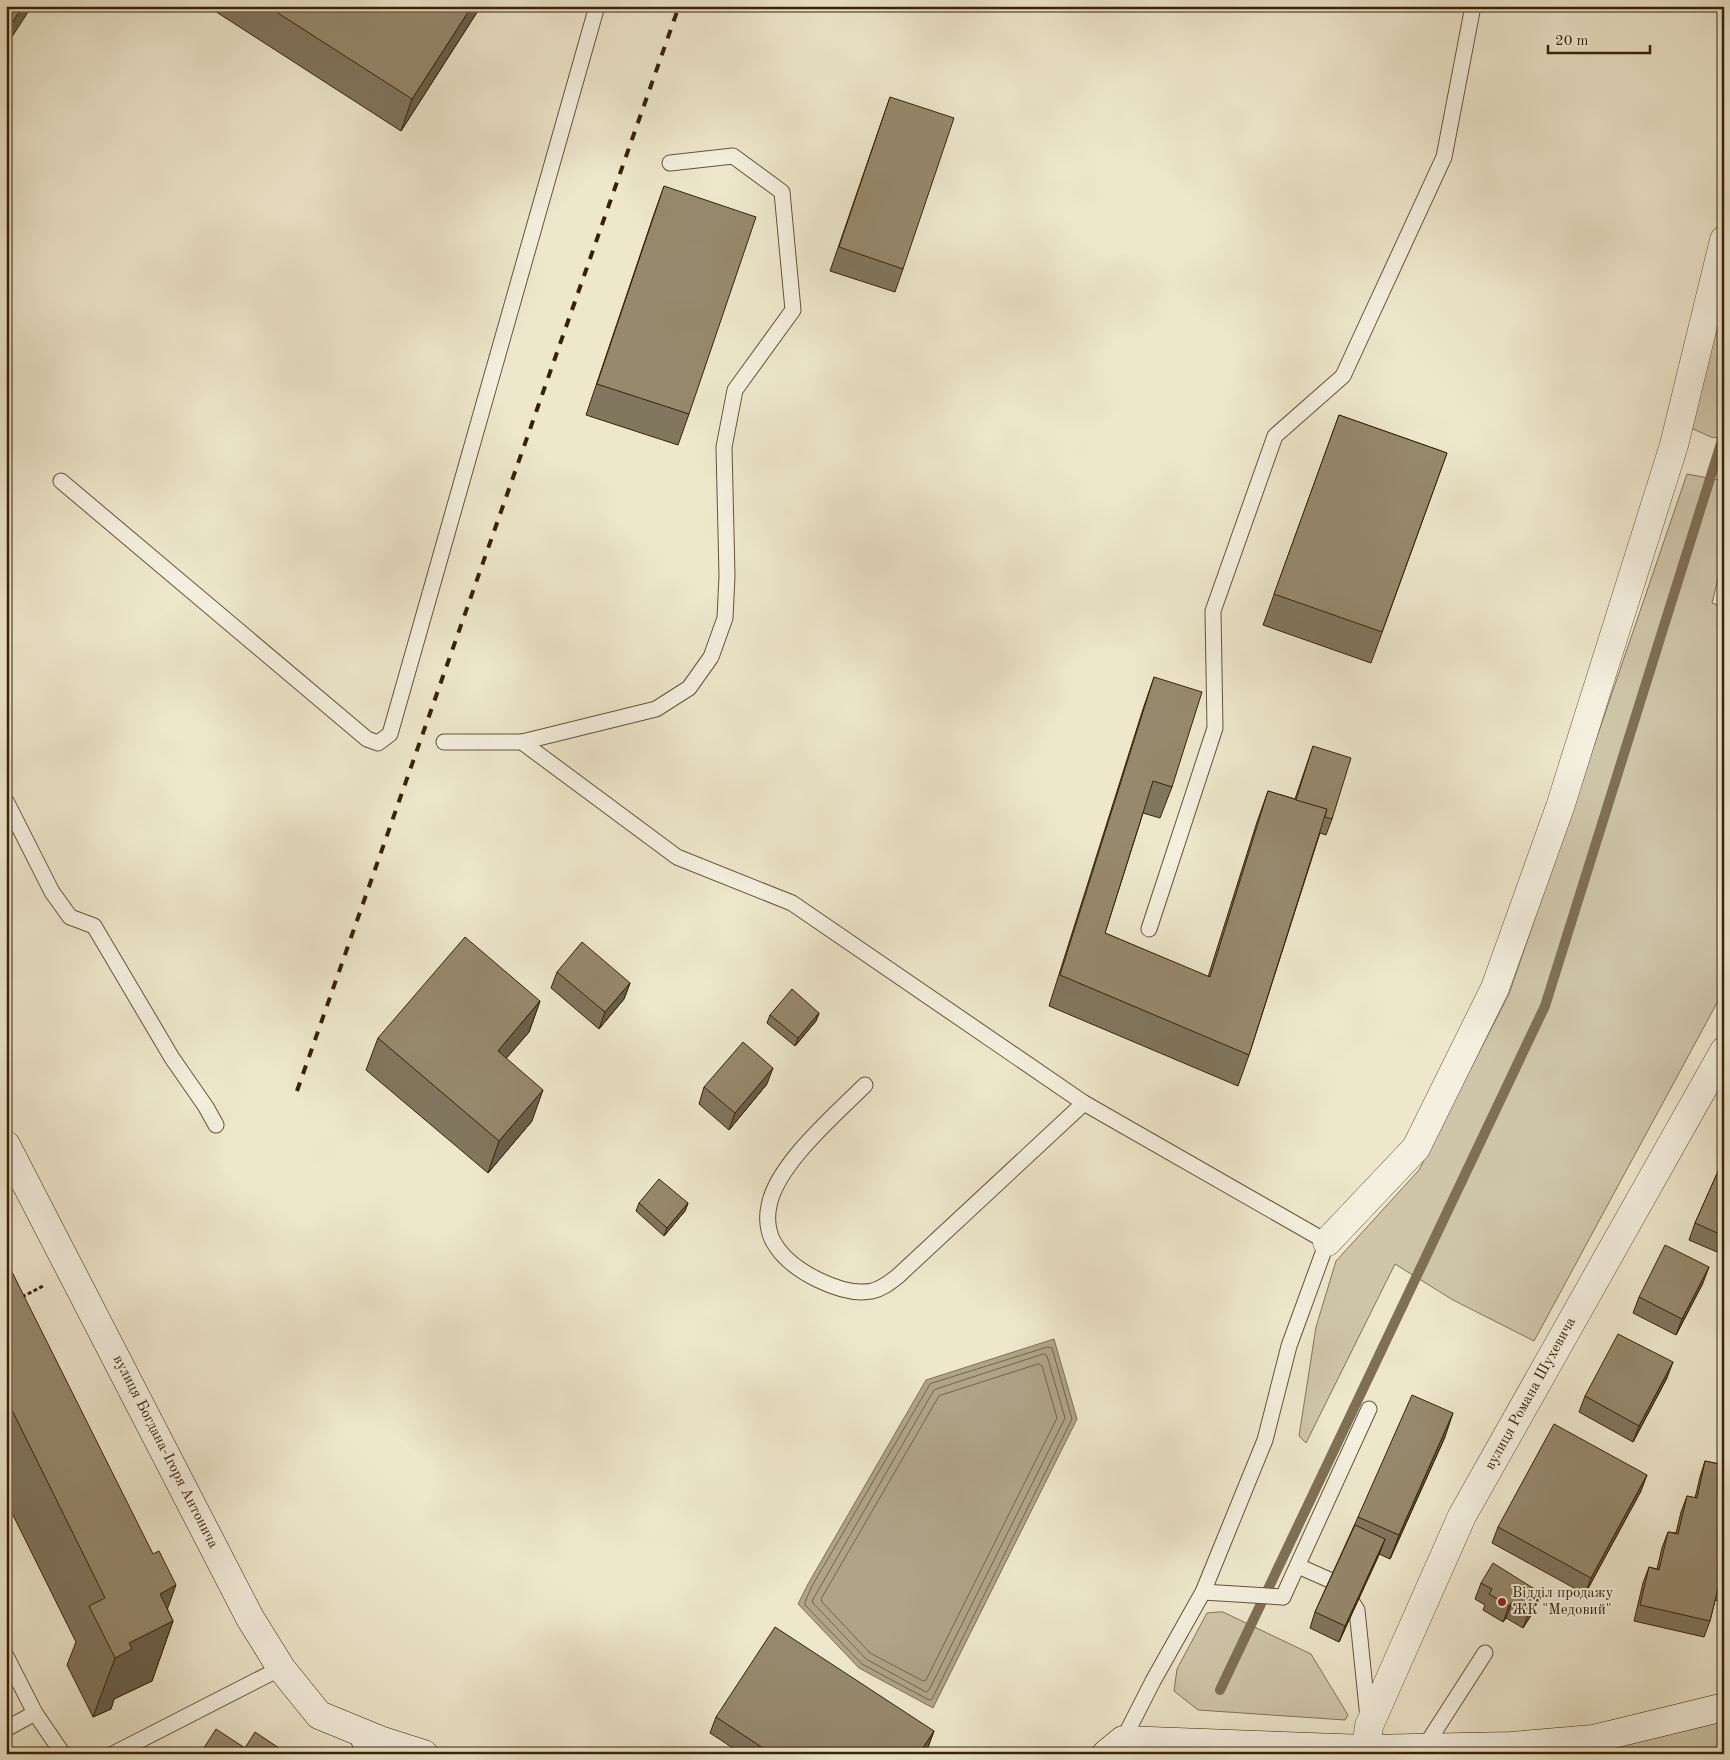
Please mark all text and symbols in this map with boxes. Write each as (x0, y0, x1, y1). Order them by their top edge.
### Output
scale bar (1548, 22, 1650, 54)
text: 20 m (1555, 34, 1589, 49)
street label: вулиця Романа Шухевича (1483, 1315, 1580, 1473)
street label: вулиця Богдана-Ігоря Антонича (110, 1353, 221, 1551)
place label: Відділ продажу ЖК "Медовий" (1512, 1586, 1613, 1618)
marker: Відділ продажу ЖК "Медовий" (1496, 1596, 1508, 1608)

